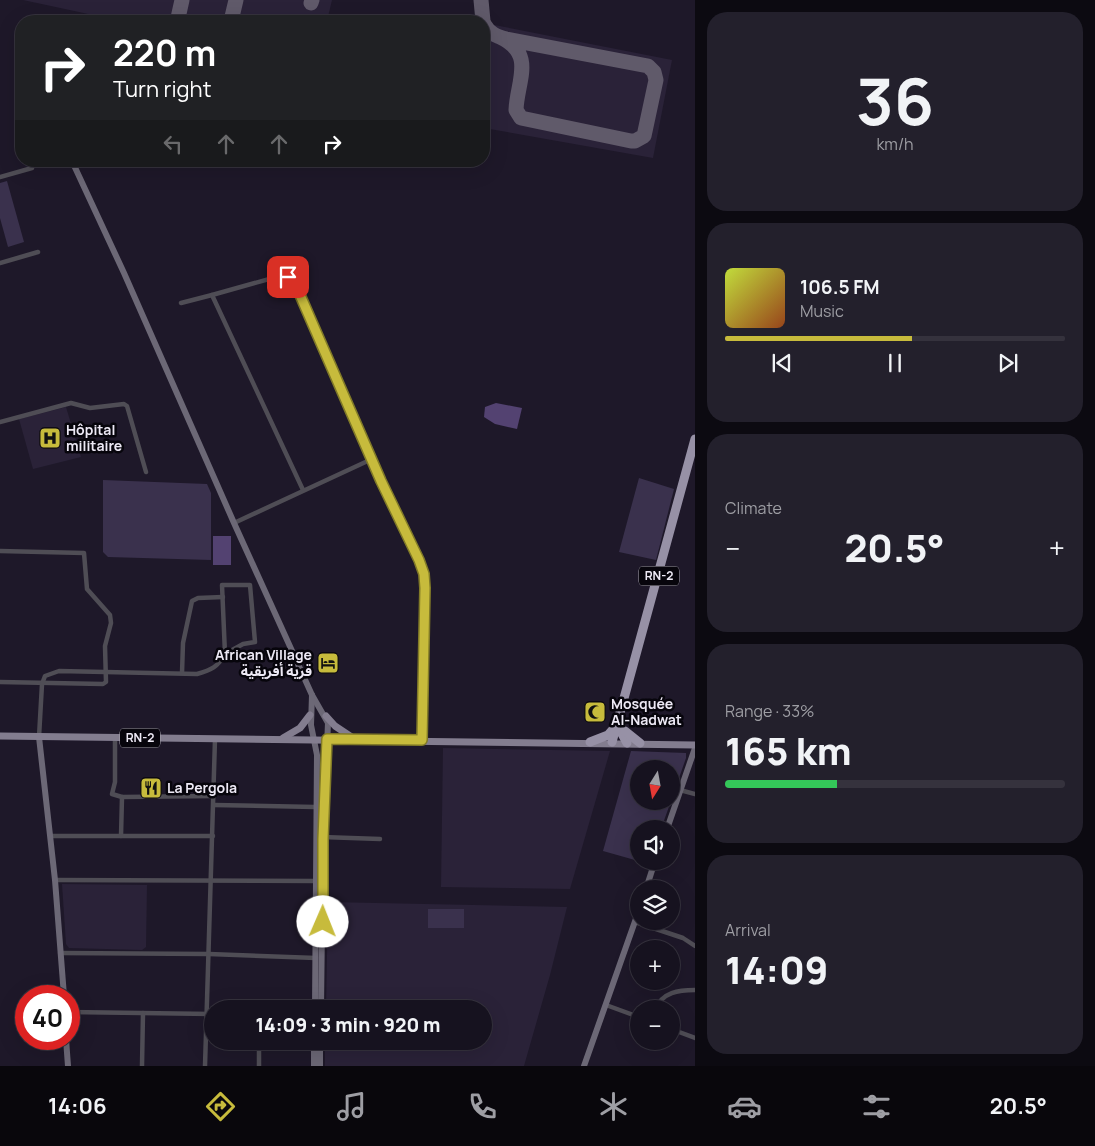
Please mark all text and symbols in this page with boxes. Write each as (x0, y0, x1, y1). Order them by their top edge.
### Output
text: 220 m (113, 29, 216, 77)
icon: right (30, 35, 95, 100)
text: 36 (856, 56, 934, 145)
text: Turn right (113, 74, 211, 104)
icon: left (159, 130, 187, 158)
icon: ahead (212, 130, 240, 158)
icon: ahead (265, 130, 293, 158)
icon: right (318, 130, 346, 158)
text: km/h (876, 133, 914, 155)
pin (267, 256, 309, 298)
icon: arrive (274, 263, 302, 291)
text: 106.5 FM (800, 274, 880, 300)
text: Music (800, 300, 844, 322)
icon: previous (768, 349, 796, 377)
icon: pause (881, 349, 909, 377)
icon: next (994, 349, 1022, 377)
place label: Hôpital militaire (66, 420, 122, 455)
hospital icon: Hôpital militaire (38, 426, 62, 450)
text: Climate (725, 497, 782, 519)
text: 20.5° (844, 521, 945, 573)
text: − (725, 529, 740, 567)
text: + (1049, 529, 1065, 567)
road number: RN-2 (639, 566, 679, 586)
place label: African Village قرية أفريقية (215, 645, 312, 680)
hotel icon: African Village قرية أفريقية (316, 651, 340, 675)
place label: Mosquée Al-Nadwat (611, 694, 682, 729)
mosque icon: Mosquée Al-Nadwat (583, 700, 607, 724)
text: Range · 33% (725, 700, 814, 722)
text: 165 km (725, 724, 852, 776)
road number: RN-2 (120, 728, 160, 748)
north arrow (630, 760, 680, 810)
map controls (630, 760, 680, 1050)
restaurant icon: La Pergola (139, 776, 163, 800)
place label: La Pergola (167, 778, 237, 797)
button: sound (630, 820, 680, 870)
button: layers (630, 880, 680, 930)
position arrow (296, 895, 348, 947)
text: Arrival (725, 919, 771, 941)
button: + (630, 940, 680, 990)
text: 14:09 (725, 943, 828, 995)
speed limit sign: 40 (15, 985, 80, 1050)
button: − (630, 1000, 680, 1050)
text: 14:09 · 3 min · 920 m (255, 1012, 441, 1038)
icon: directions (203, 1089, 238, 1124)
icon: music (334, 1089, 369, 1124)
icon: phone (465, 1089, 500, 1124)
icon: climate (596, 1089, 631, 1124)
icon: car (727, 1089, 762, 1124)
icon: filters (859, 1089, 894, 1124)
text: 14:06 (48, 1091, 107, 1121)
text: 20.5° (990, 1091, 1047, 1121)

